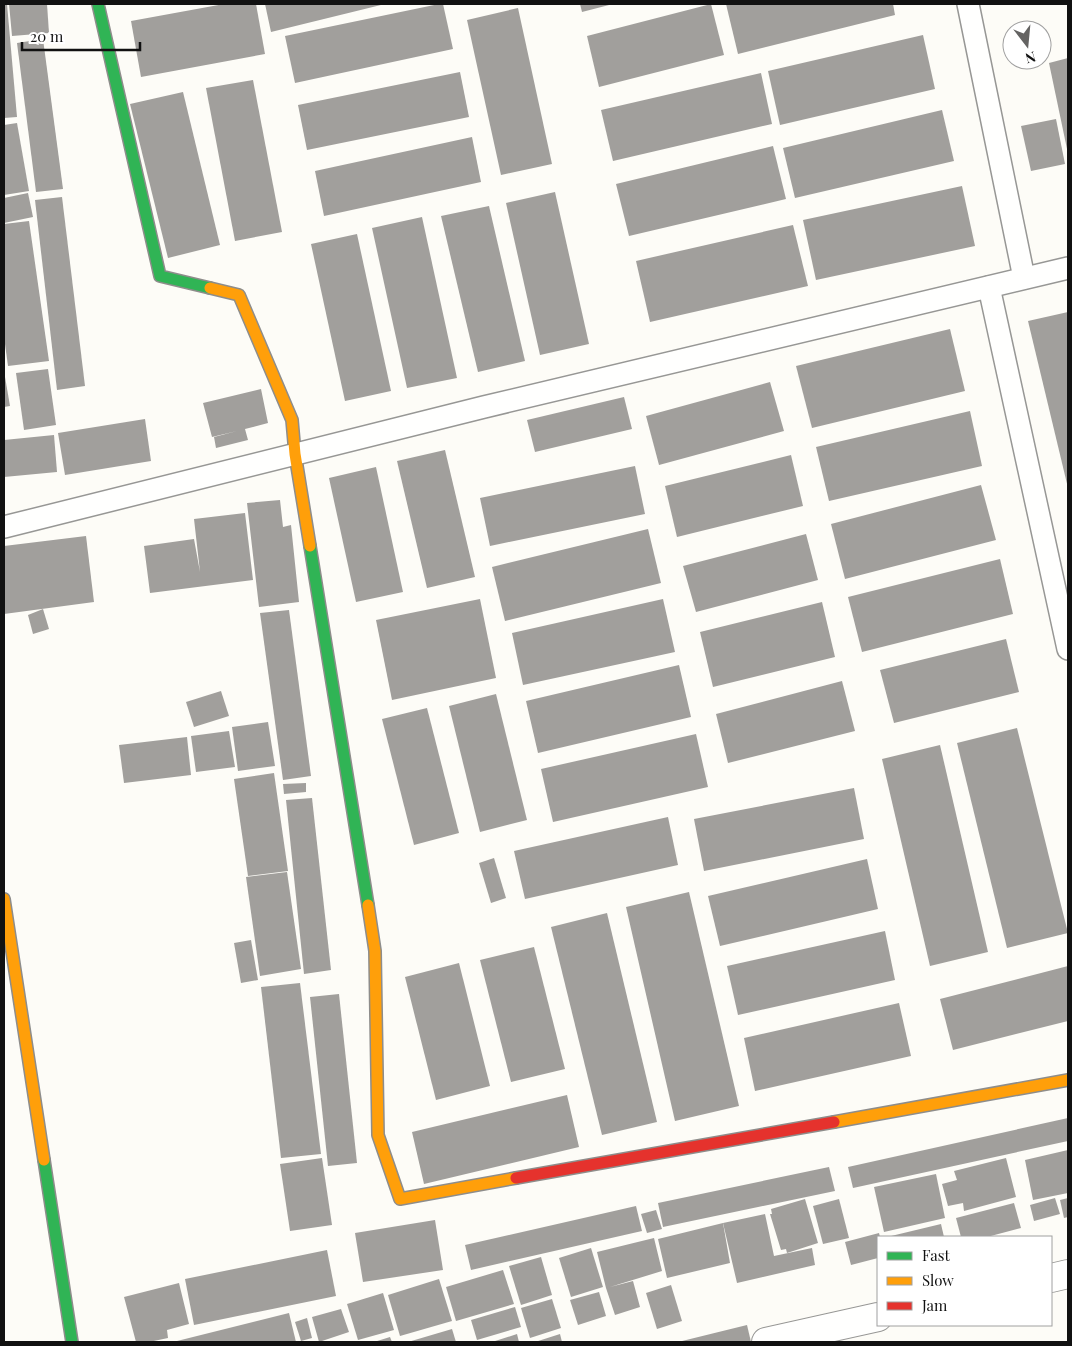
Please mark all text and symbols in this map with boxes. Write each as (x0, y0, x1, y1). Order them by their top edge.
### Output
scale bar (22, 20, 140, 52)
north arrow (1002, 20, 1052, 70)
text: 20 m (30, 26, 64, 46)
text: N (1023, 47, 1038, 69)
legend (877, 1236, 1052, 1326)
text: Fast (922, 1245, 951, 1265)
text: Slow (922, 1270, 954, 1290)
text: Jam (921, 1295, 948, 1315)

